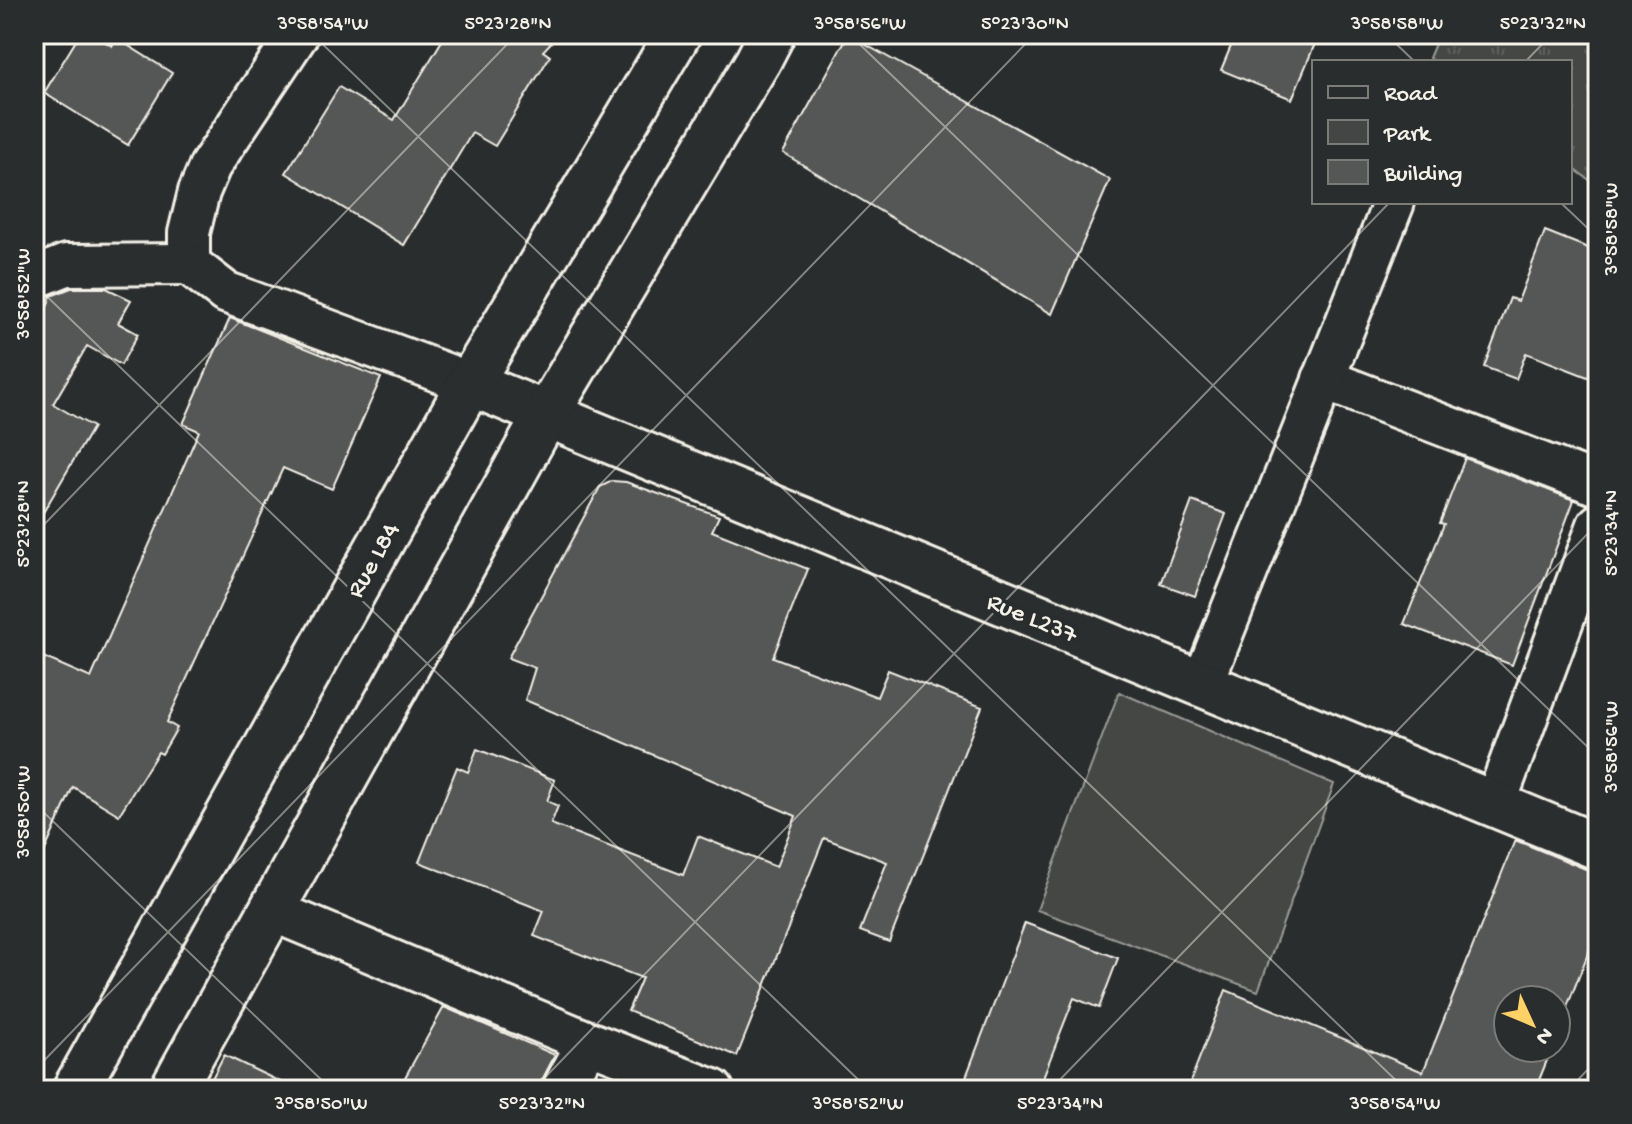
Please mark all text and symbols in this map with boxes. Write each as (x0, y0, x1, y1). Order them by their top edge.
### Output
text: 3°58'54"W (276, 14, 369, 37)
text: 5°23'28"N (465, 14, 551, 37)
text: 3°58'56"W (813, 14, 906, 37)
text: 5°23'30"N (981, 14, 1069, 37)
text: 3°58'58"W (1350, 14, 1443, 37)
text: 5°23'32"N (1500, 14, 1586, 37)
legend (1312, 60, 1572, 204)
text: Road (1384, 81, 1438, 110)
text: Park (1383, 121, 1432, 150)
text: Building (1383, 161, 1462, 190)
text: 3°58'58"W (1602, 183, 1625, 276)
text: 3°58'52"W (14, 248, 37, 341)
text: 5°23'28"N (14, 481, 37, 567)
text: 5°23'34"N (1602, 490, 1625, 576)
street label: Rue L84 (342, 518, 408, 604)
street label: Rue L237 (982, 588, 1082, 653)
text: 3°58'56"W (1602, 701, 1625, 794)
text: 3°58'50"W (14, 765, 37, 860)
north arrow (1492, 984, 1572, 1064)
text: N (1529, 1021, 1558, 1049)
text: 3°58'50"W (273, 1094, 368, 1117)
text: 5°23'32"N (499, 1094, 585, 1117)
text: 3°58'52"W (811, 1094, 904, 1117)
text: 5°23'34"N (1017, 1094, 1103, 1117)
text: 3°58'54"W (1348, 1094, 1441, 1117)

